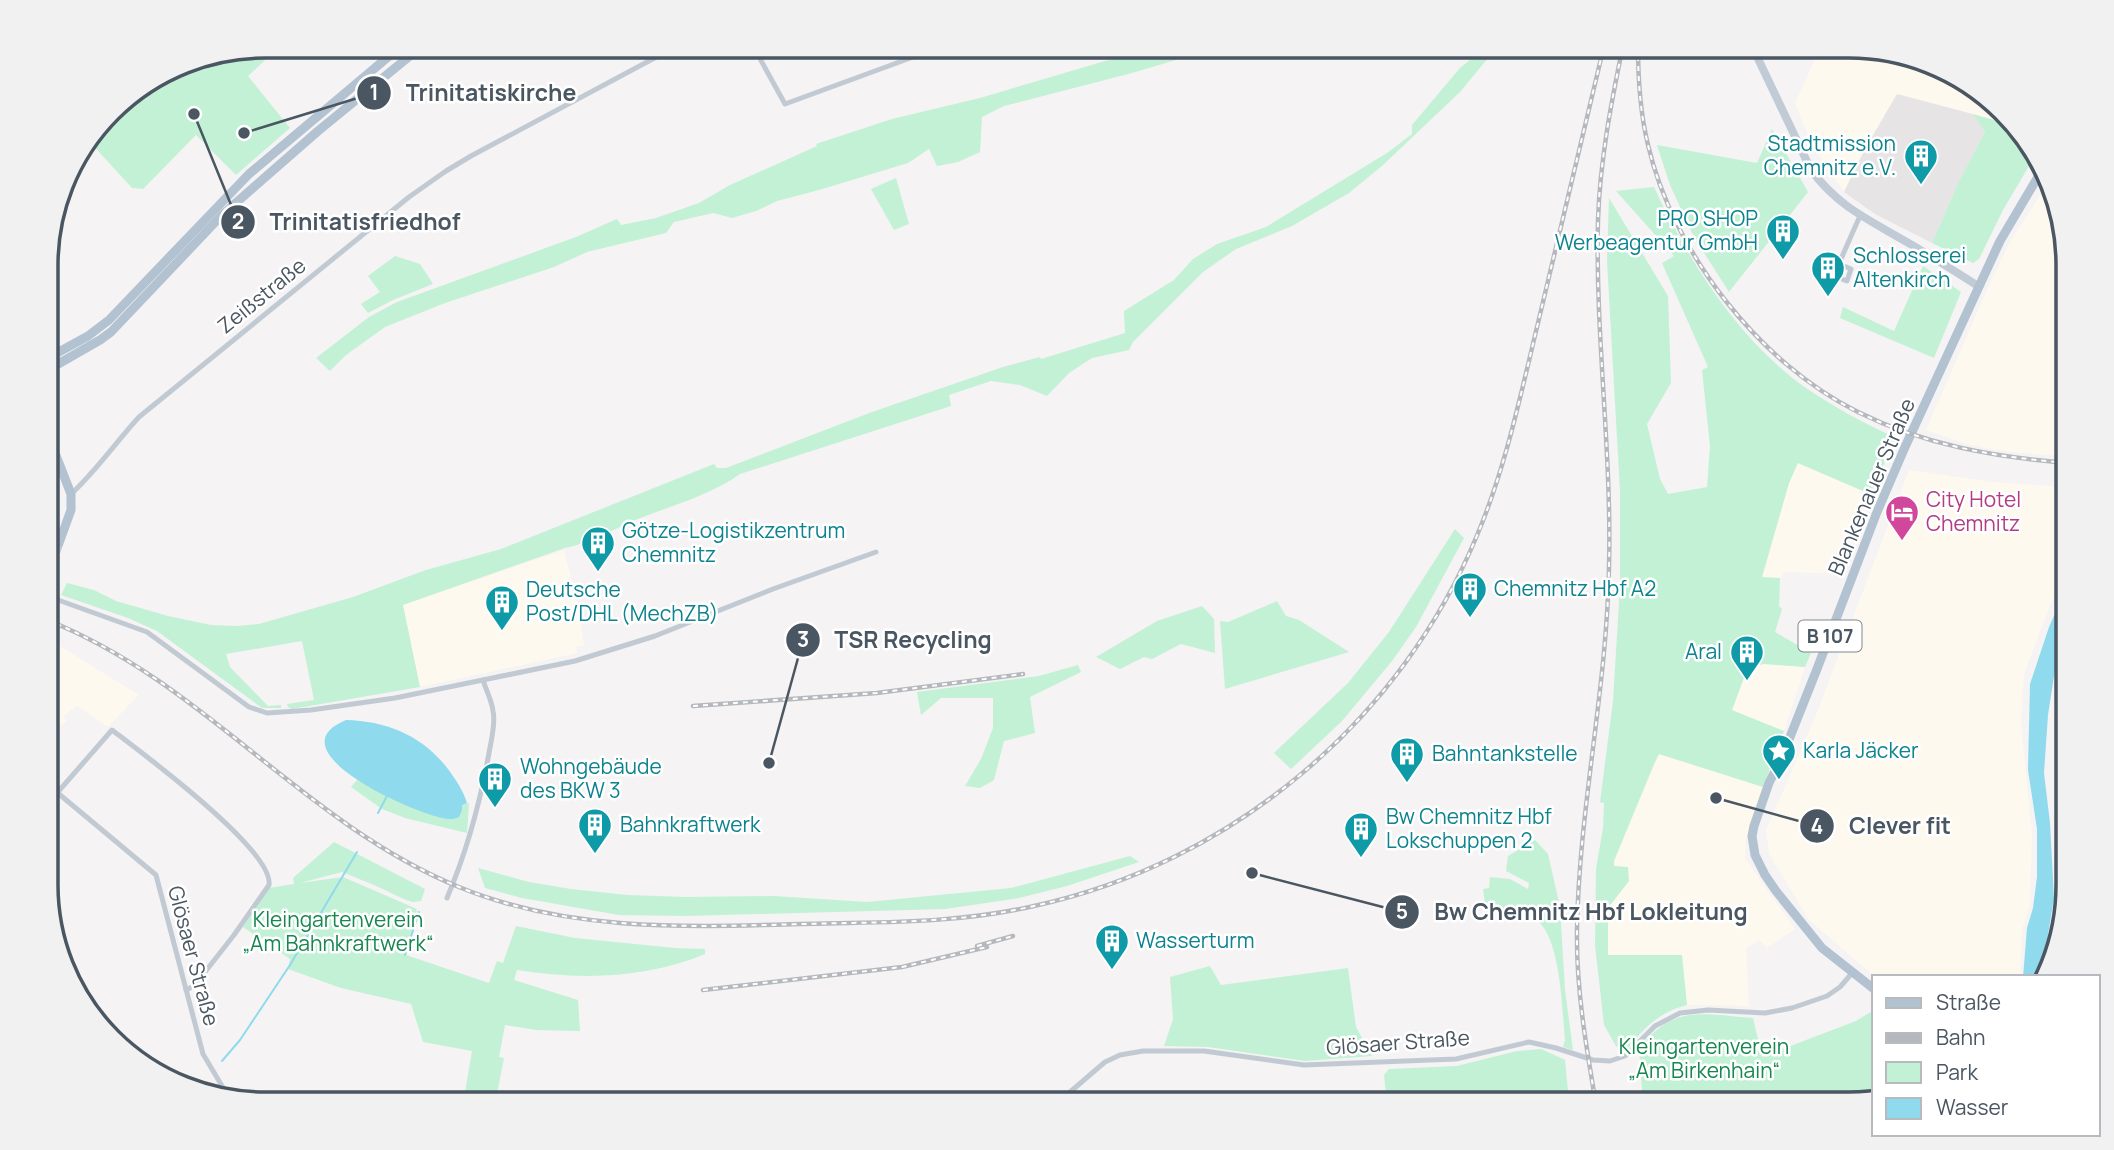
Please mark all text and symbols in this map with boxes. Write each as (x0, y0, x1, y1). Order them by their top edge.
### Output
callout: Trinitatiskirche (357, 71, 590, 115)
text: Trinitatiskirche (406, 76, 576, 108)
text: 1 (369, 78, 379, 106)
place label: Stadtmission Chemnitz e.V. (1764, 129, 1896, 181)
building icon: Stadtmission Chemnitz e.V. (1902, 137, 1940, 186)
callout: Trinitatisfriedhof (220, 200, 474, 244)
place label: PRO SHOP Werbeagentur GmbH (1555, 204, 1758, 256)
text: Trinitatisfriedhof (270, 205, 461, 237)
text: 2 (232, 207, 244, 235)
building icon: PRO SHOP Werbeagentur GmbH (1764, 212, 1802, 261)
place label: Schlosserei Altenkirch (1853, 241, 1966, 293)
building icon: Schlosserei Altenkirch (1809, 249, 1847, 298)
street label: Zeißstraße (211, 251, 311, 339)
street label: Blankenauer Straße (1821, 394, 1921, 579)
place label: City Hotel Chemnitz (1926, 485, 2021, 537)
hotel icon: City Hotel Chemnitz (1883, 493, 1921, 542)
place label: Götze-Logistikzentrum Chemnitz (622, 516, 845, 568)
building icon: Götze-Logistikzentrum Chemnitz (579, 524, 617, 573)
building icon: Chemnitz Hbf A2 (1451, 570, 1489, 619)
place label: Chemnitz Hbf A2 (1494, 574, 1656, 602)
place label: Deutsche Post/DHL (MechZB) (526, 575, 719, 627)
building icon: Deutsche Post/DHL (MechZB) (483, 583, 521, 632)
callout: TSR Recycling (785, 618, 1006, 662)
road number: B 107 (1798, 621, 1862, 652)
text: TSR Recycling (834, 623, 992, 655)
text: 3 (797, 625, 809, 653)
building icon: Aral (1728, 633, 1766, 682)
place label: Aral (1685, 637, 1722, 665)
place icon: Karla Jäcker (1760, 732, 1798, 781)
building icon: Bahntankstelle (1388, 735, 1426, 784)
place label: Karla Jäcker (1803, 736, 1919, 764)
place label: Bahntankstelle (1432, 739, 1578, 767)
place label: Wohngebäude des BKW 3 (520, 752, 662, 804)
building icon: Wohngebäude des BKW 3 (476, 760, 514, 809)
place label: Bw Chemnitz Hbf Lokschuppen 2 (1386, 802, 1552, 854)
callout: Clever fit (1799, 804, 1965, 848)
building icon: Bahnkraftwerk (576, 806, 614, 855)
text: Clever fit (1849, 809, 1951, 841)
place label: Bahnkraftwerk (620, 810, 761, 838)
building icon: Bw Chemnitz Hbf Lokschuppen 2 (1342, 810, 1380, 859)
text: 4 (1811, 812, 1823, 840)
street label: Glösaer Straße (162, 883, 226, 1029)
callout: Bw Chemnitz Hbf Lokleitung (1385, 890, 1761, 934)
text: Bw Chemnitz Hbf Lokleitung (1434, 895, 1748, 927)
text: 5 (1396, 897, 1408, 925)
park label: Kleingartenverein „Am Bahnkraftwerk“ (242, 905, 434, 957)
building icon: Wasserturm (1093, 922, 1131, 971)
place label: Wasserturm (1136, 926, 1255, 954)
legend (1872, 975, 2100, 1136)
text: Straße (1936, 988, 2001, 1016)
street label: Glösaer Straße (1325, 1023, 1471, 1061)
text: Bahn (1936, 1023, 1986, 1051)
park label: Kleingartenverein „Am Birkenhain“ (1619, 1032, 1789, 1084)
text: Park (1936, 1058, 1978, 1086)
text: Wasser (1936, 1093, 2009, 1121)

